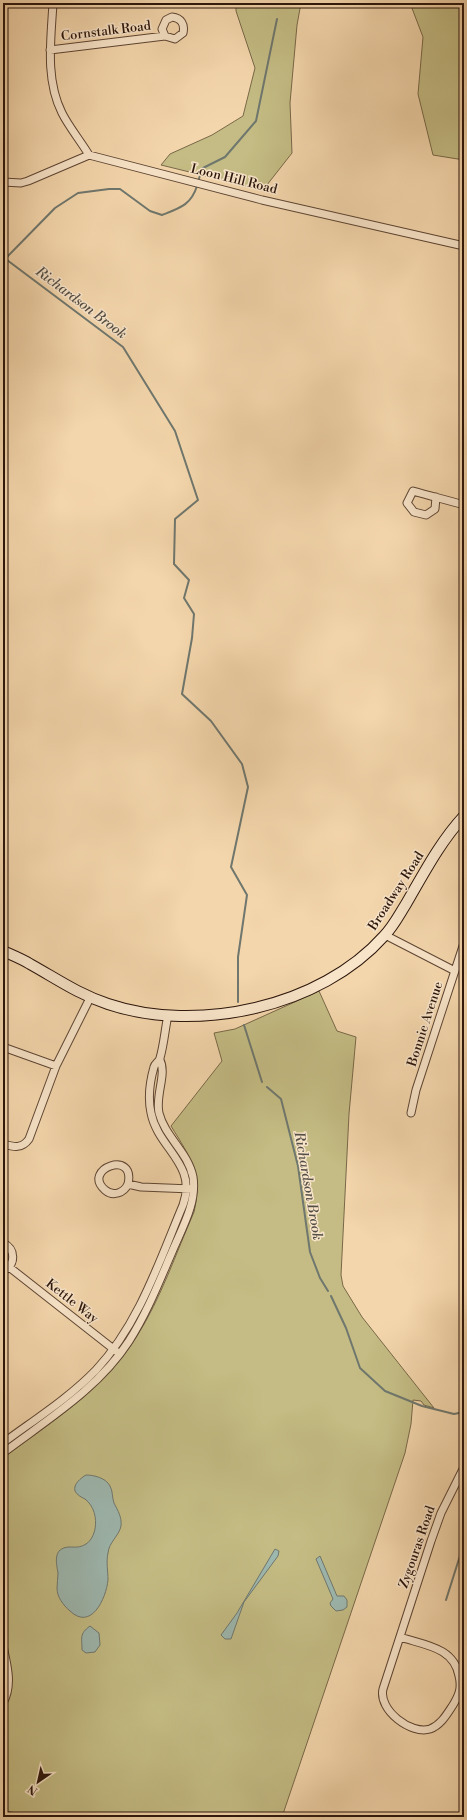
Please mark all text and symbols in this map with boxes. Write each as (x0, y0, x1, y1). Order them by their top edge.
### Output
street label: Cornstalk Road (60, 17, 152, 44)
street label: Loon Hill Road (189, 160, 280, 198)
water label: Richardson Brook (31, 262, 130, 343)
street label: Broadway Road (364, 848, 428, 934)
street label: Bonnie Avenue (403, 979, 446, 1069)
water label: Richardson Brook (289, 1129, 326, 1242)
street label: Kettle Way (43, 1276, 102, 1327)
street label: Zygouras Road (395, 1503, 439, 1590)
north arrow (18, 1762, 58, 1802)
text: N (25, 1781, 40, 1798)

